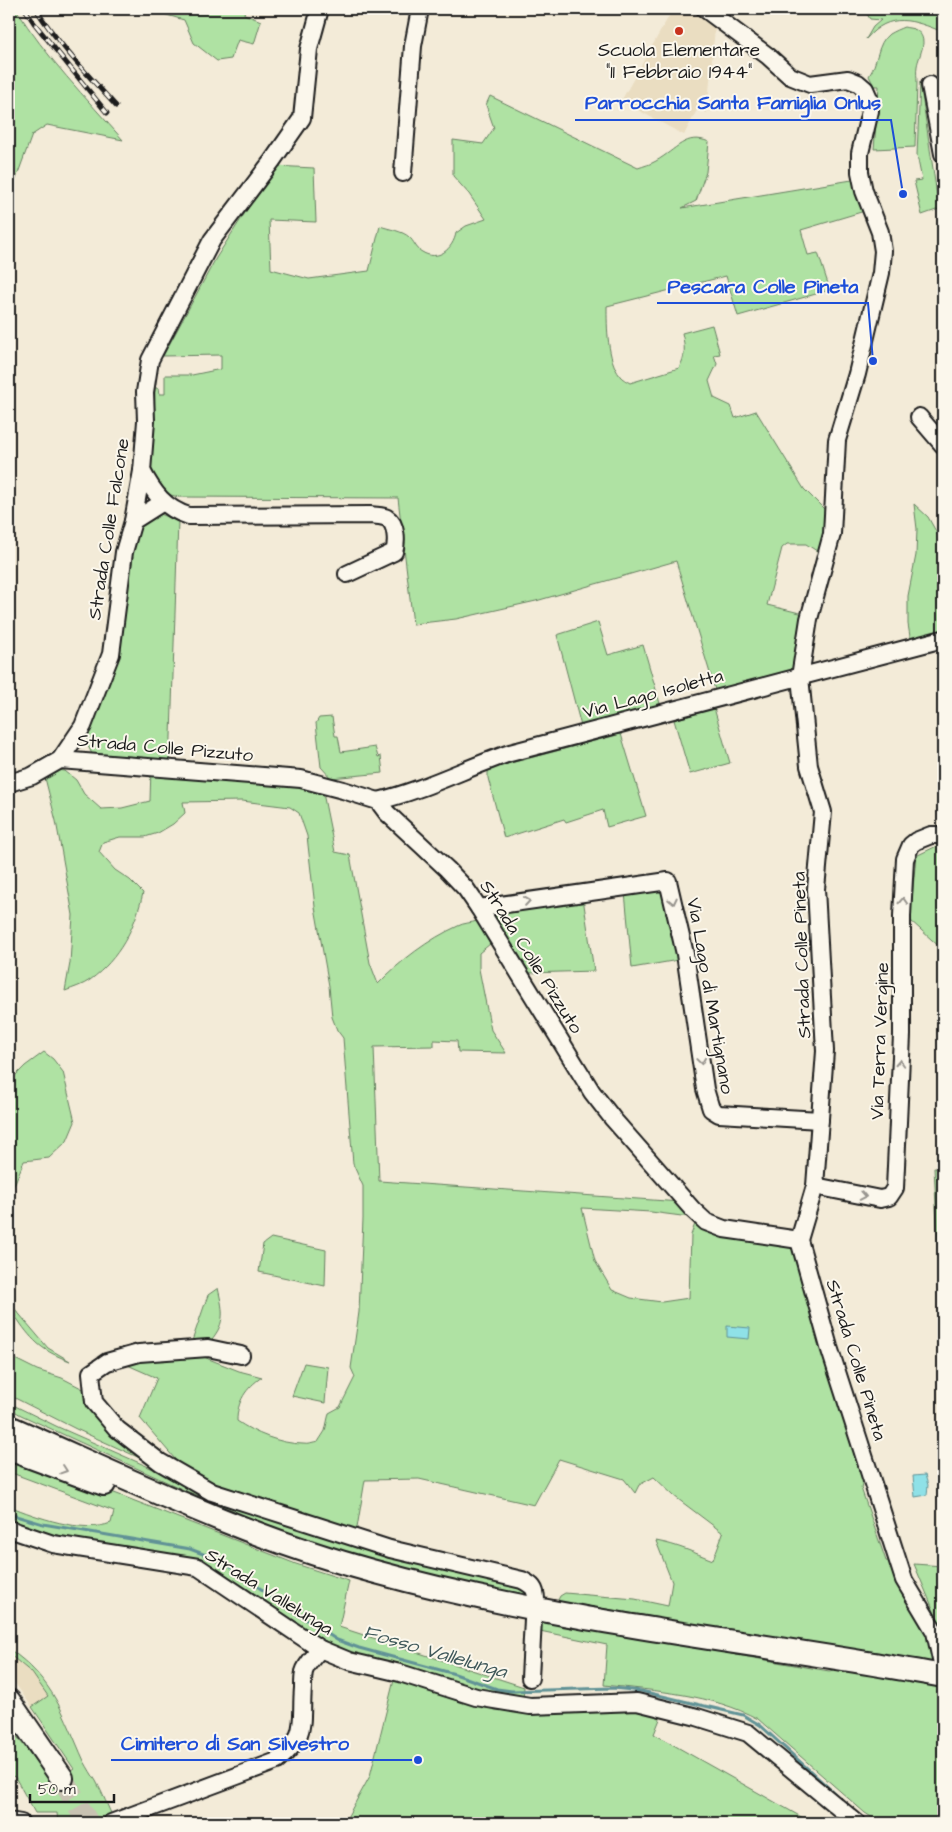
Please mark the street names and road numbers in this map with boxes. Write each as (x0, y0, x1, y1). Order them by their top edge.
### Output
street label: Strada Colle Falcone (81, 436, 137, 622)
street label: Via Lago Isoletta (580, 662, 727, 727)
street label: Strada Colle Pizzuto (76, 727, 255, 769)
street label: Strada Colle Pineta (786, 871, 818, 1039)
street label: Strada Colle Pizzuto (473, 875, 589, 1039)
street label: Via Lago di Martignano (678, 896, 741, 1097)
street label: Via Terra Vergine (864, 962, 897, 1120)
street label: Strada Colle Pineta (819, 1276, 893, 1444)
street label: Strada Vallelunga (199, 1542, 339, 1643)

